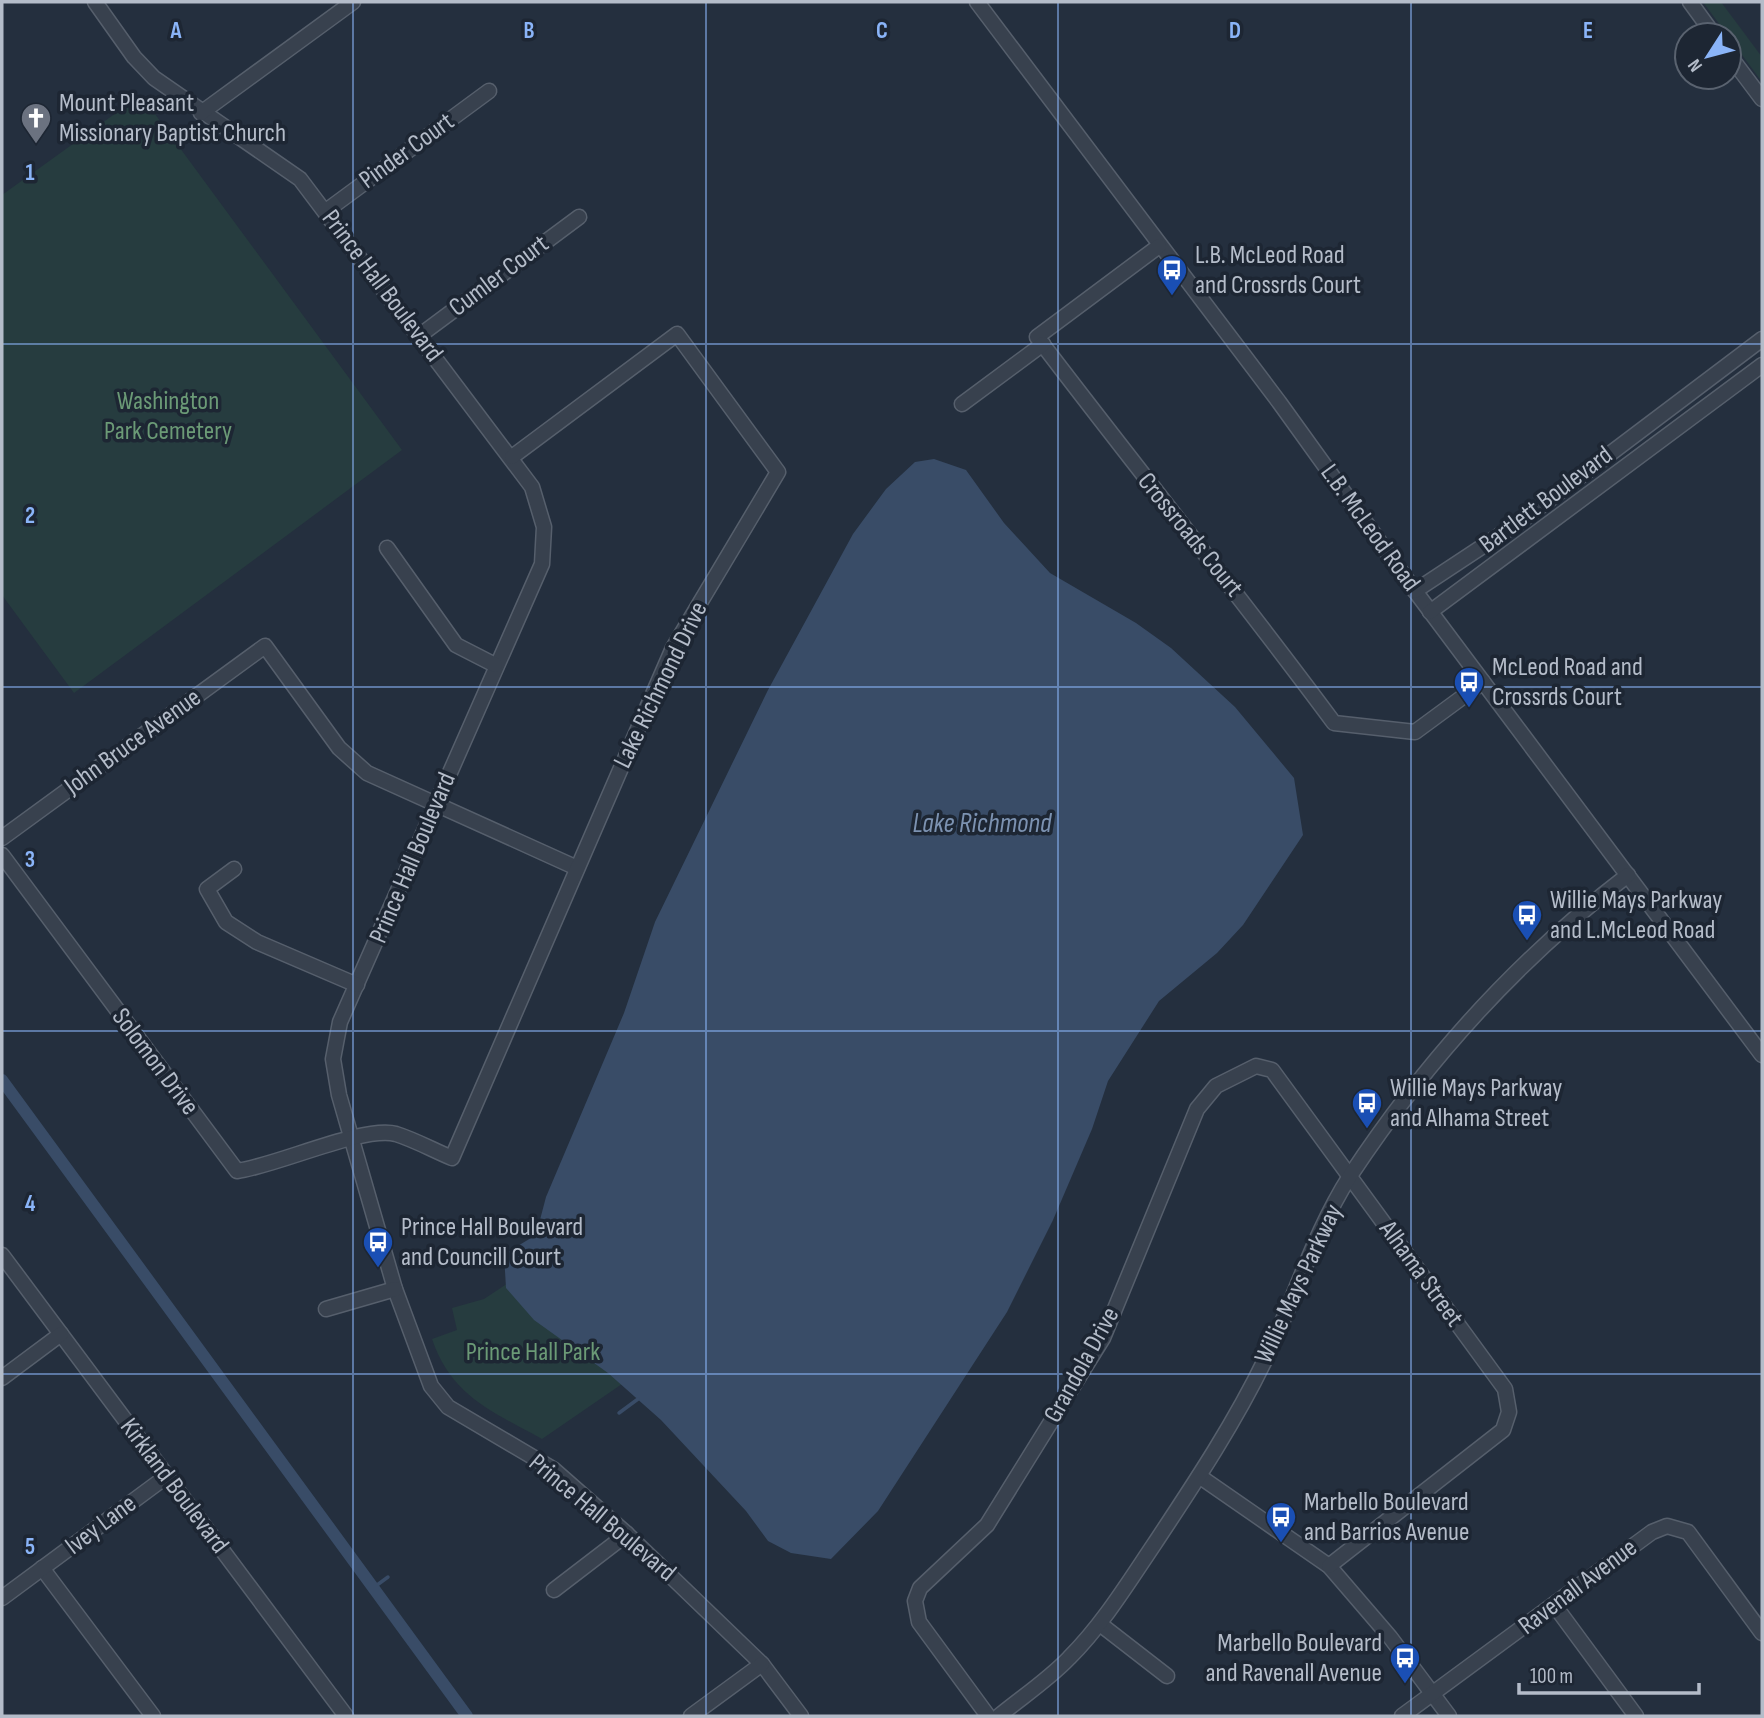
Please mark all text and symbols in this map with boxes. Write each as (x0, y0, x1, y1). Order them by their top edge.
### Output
text: A (170, 17, 183, 45)
text: B (524, 17, 535, 45)
text: C (876, 17, 888, 45)
text: D (1229, 17, 1241, 45)
text: E (1583, 17, 1593, 45)
north arrow (1673, 21, 1743, 91)
text: N (1683, 54, 1708, 76)
place label: Mount Pleasant Missionary Baptist Church (59, 88, 286, 149)
church icon: Mount Pleasant Missionary Baptist Church (19, 101, 53, 145)
street label: Pinder Court (354, 106, 460, 196)
text: 1 (25, 159, 35, 187)
street label: Prince Hall Boulevard (315, 204, 449, 368)
street label: Cumler Court (443, 228, 555, 323)
place label: L.B. McLeod Road and Crossrds Court (1195, 240, 1361, 301)
bus stop icon: L.B. McLeod Road and Crossrds Court (1155, 253, 1189, 297)
park label: Washington Park Cemetery (104, 386, 232, 447)
street label: Bartlett Boulevard (1473, 440, 1619, 560)
street label: L.B. McLeod Road (1314, 458, 1426, 598)
street label: Crossroads Court (1131, 467, 1249, 603)
text: 2 (25, 502, 35, 530)
street label: Lake Richmond Drive (607, 597, 715, 773)
place label: McLeod Road and Crossrds Court (1492, 652, 1643, 713)
bus stop icon: McLeod Road and Crossrds Court (1452, 665, 1486, 709)
street label: John Bruce Avenue (58, 682, 207, 802)
street label: Prince Hall Boulevard (363, 768, 463, 948)
water label: Lake Richmond (912, 807, 1053, 840)
text: 3 (25, 846, 35, 874)
place label: Willie Mays Parkway and L.McLeod Road (1550, 885, 1722, 946)
bus stop icon: Willie Mays Parkway and L.McLeod Road (1510, 898, 1544, 942)
street label: Solomon Drive (105, 1002, 205, 1122)
place label: Willie Mays Parkway and Alhama Street (1390, 1073, 1562, 1134)
bus stop icon: Willie Mays Parkway and Alhama Street (1350, 1086, 1384, 1130)
text: 4 (25, 1190, 36, 1218)
street label: Willie Mays Parkway (1249, 1199, 1349, 1369)
place label: Prince Hall Boulevard and Councill Court (401, 1212, 583, 1273)
street label: Alhama Street (1372, 1214, 1470, 1333)
bus stop icon: Prince Hall Boulevard and Councill Court (361, 1225, 395, 1269)
street label: Grandola Drive (1038, 1302, 1126, 1428)
park label: Prince Hall Park (466, 1337, 600, 1368)
street label: Kirkland Boulevard (113, 1412, 235, 1560)
street label: Prince Hall Boulevard (522, 1448, 682, 1588)
place label: Marbello Boulevard and Barrios Avenue (1304, 1487, 1469, 1548)
street label: Ivey Lane (59, 1488, 143, 1562)
bus stop icon: Marbello Boulevard and Barrios Avenue (1264, 1500, 1298, 1544)
street label: Ravenall Avenue (1513, 1532, 1643, 1642)
text: 5 (25, 1533, 35, 1561)
place label: Marbello Boulevard and Ravenall Avenue (1206, 1628, 1382, 1689)
bus stop icon: Marbello Boulevard and Ravenall Avenue (1388, 1641, 1422, 1685)
scale bar (1519, 1652, 1699, 1696)
text: 100 m (1530, 1664, 1573, 1689)

